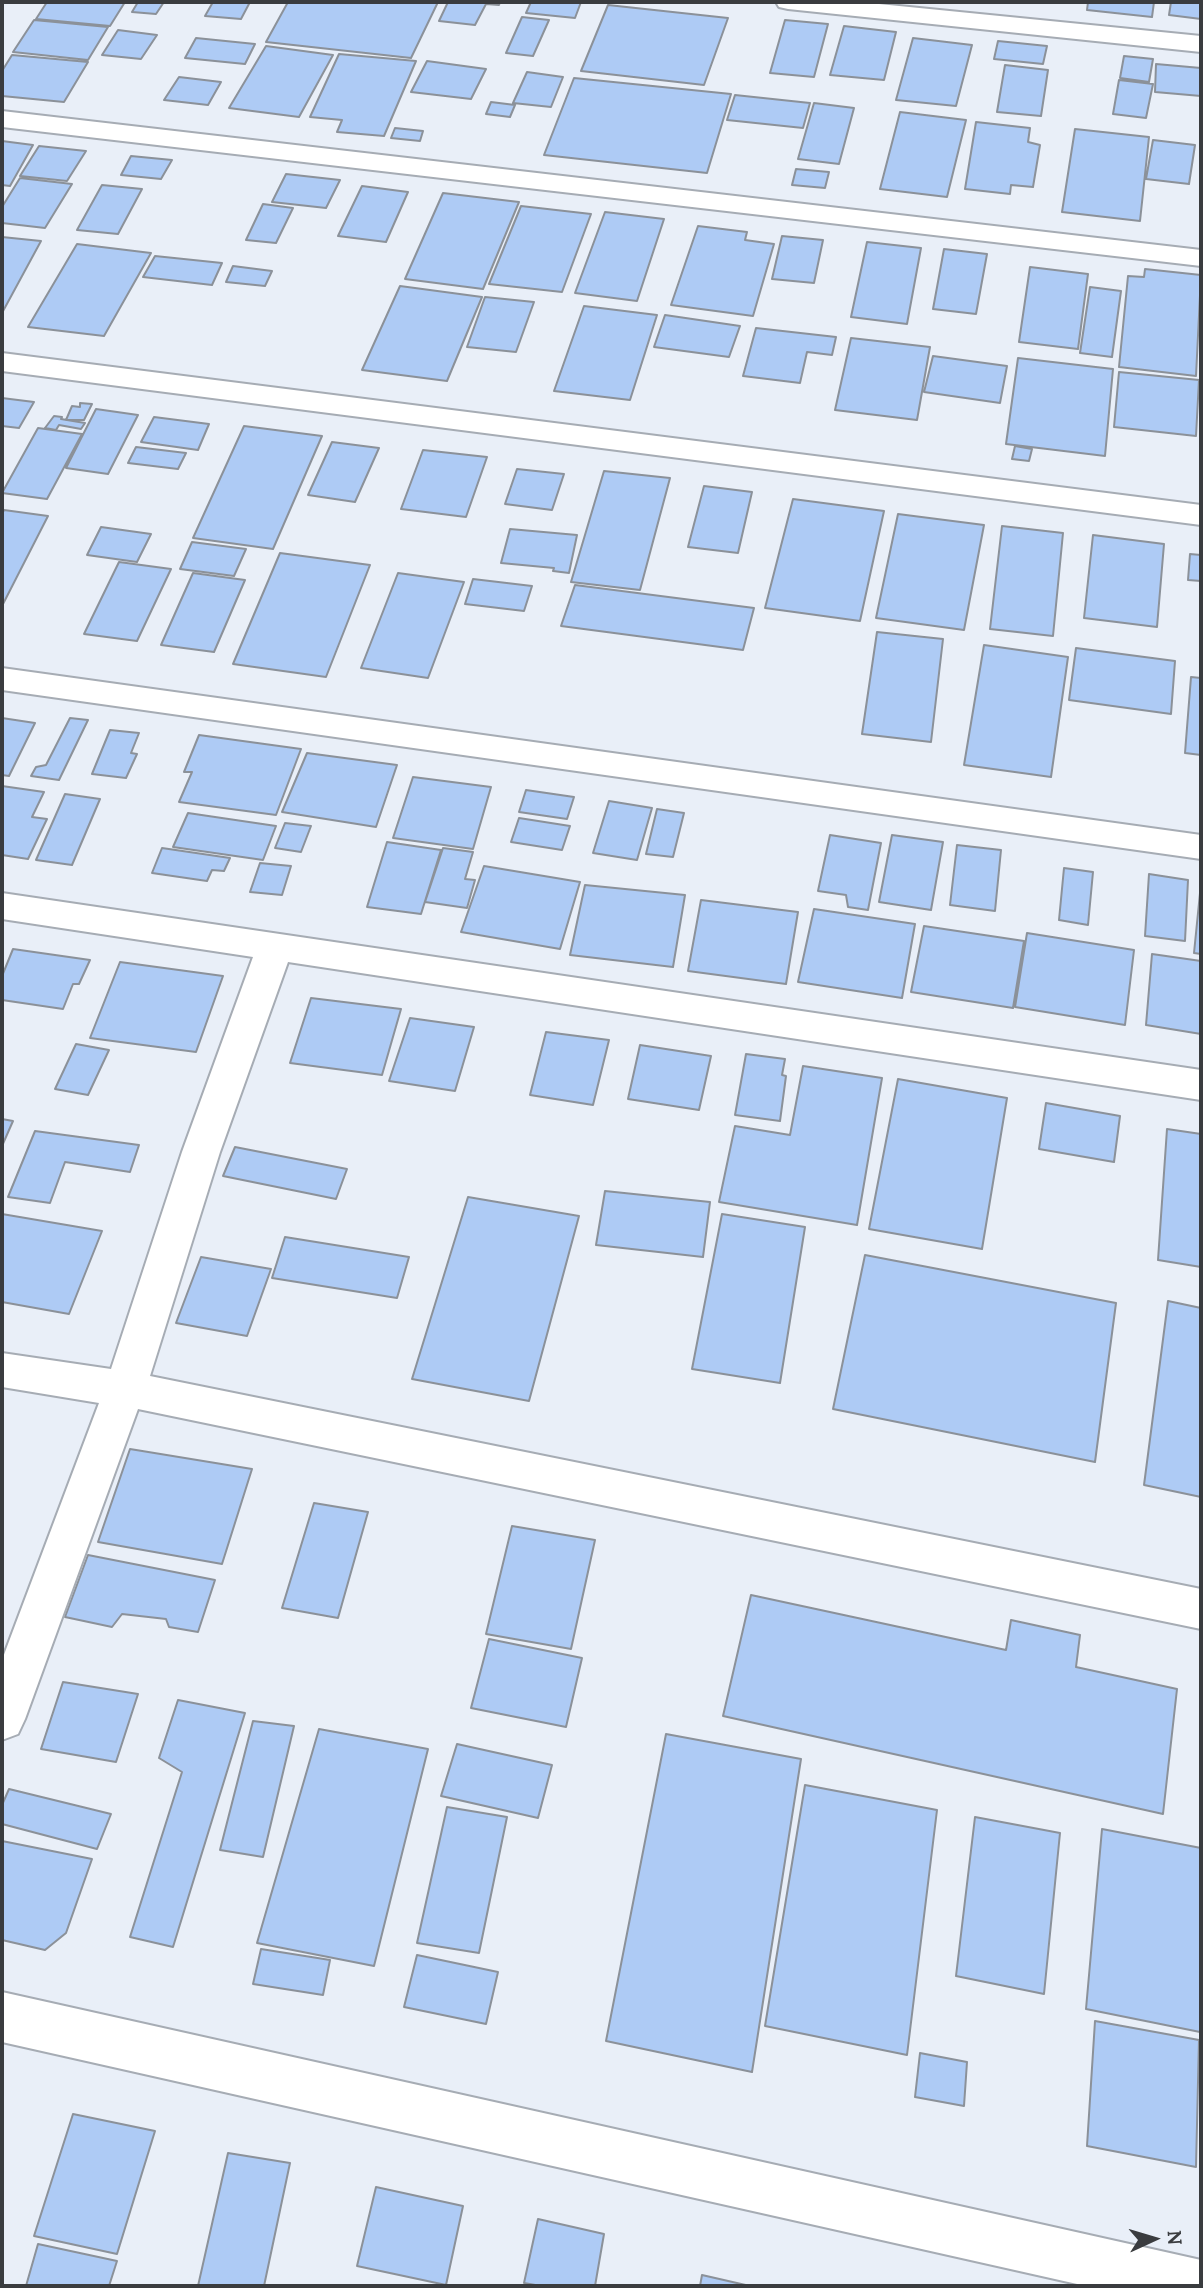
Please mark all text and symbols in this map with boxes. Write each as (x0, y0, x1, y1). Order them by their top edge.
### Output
north arrow (1119, 2204, 1189, 2274)
text: N (1162, 2229, 1187, 2246)

